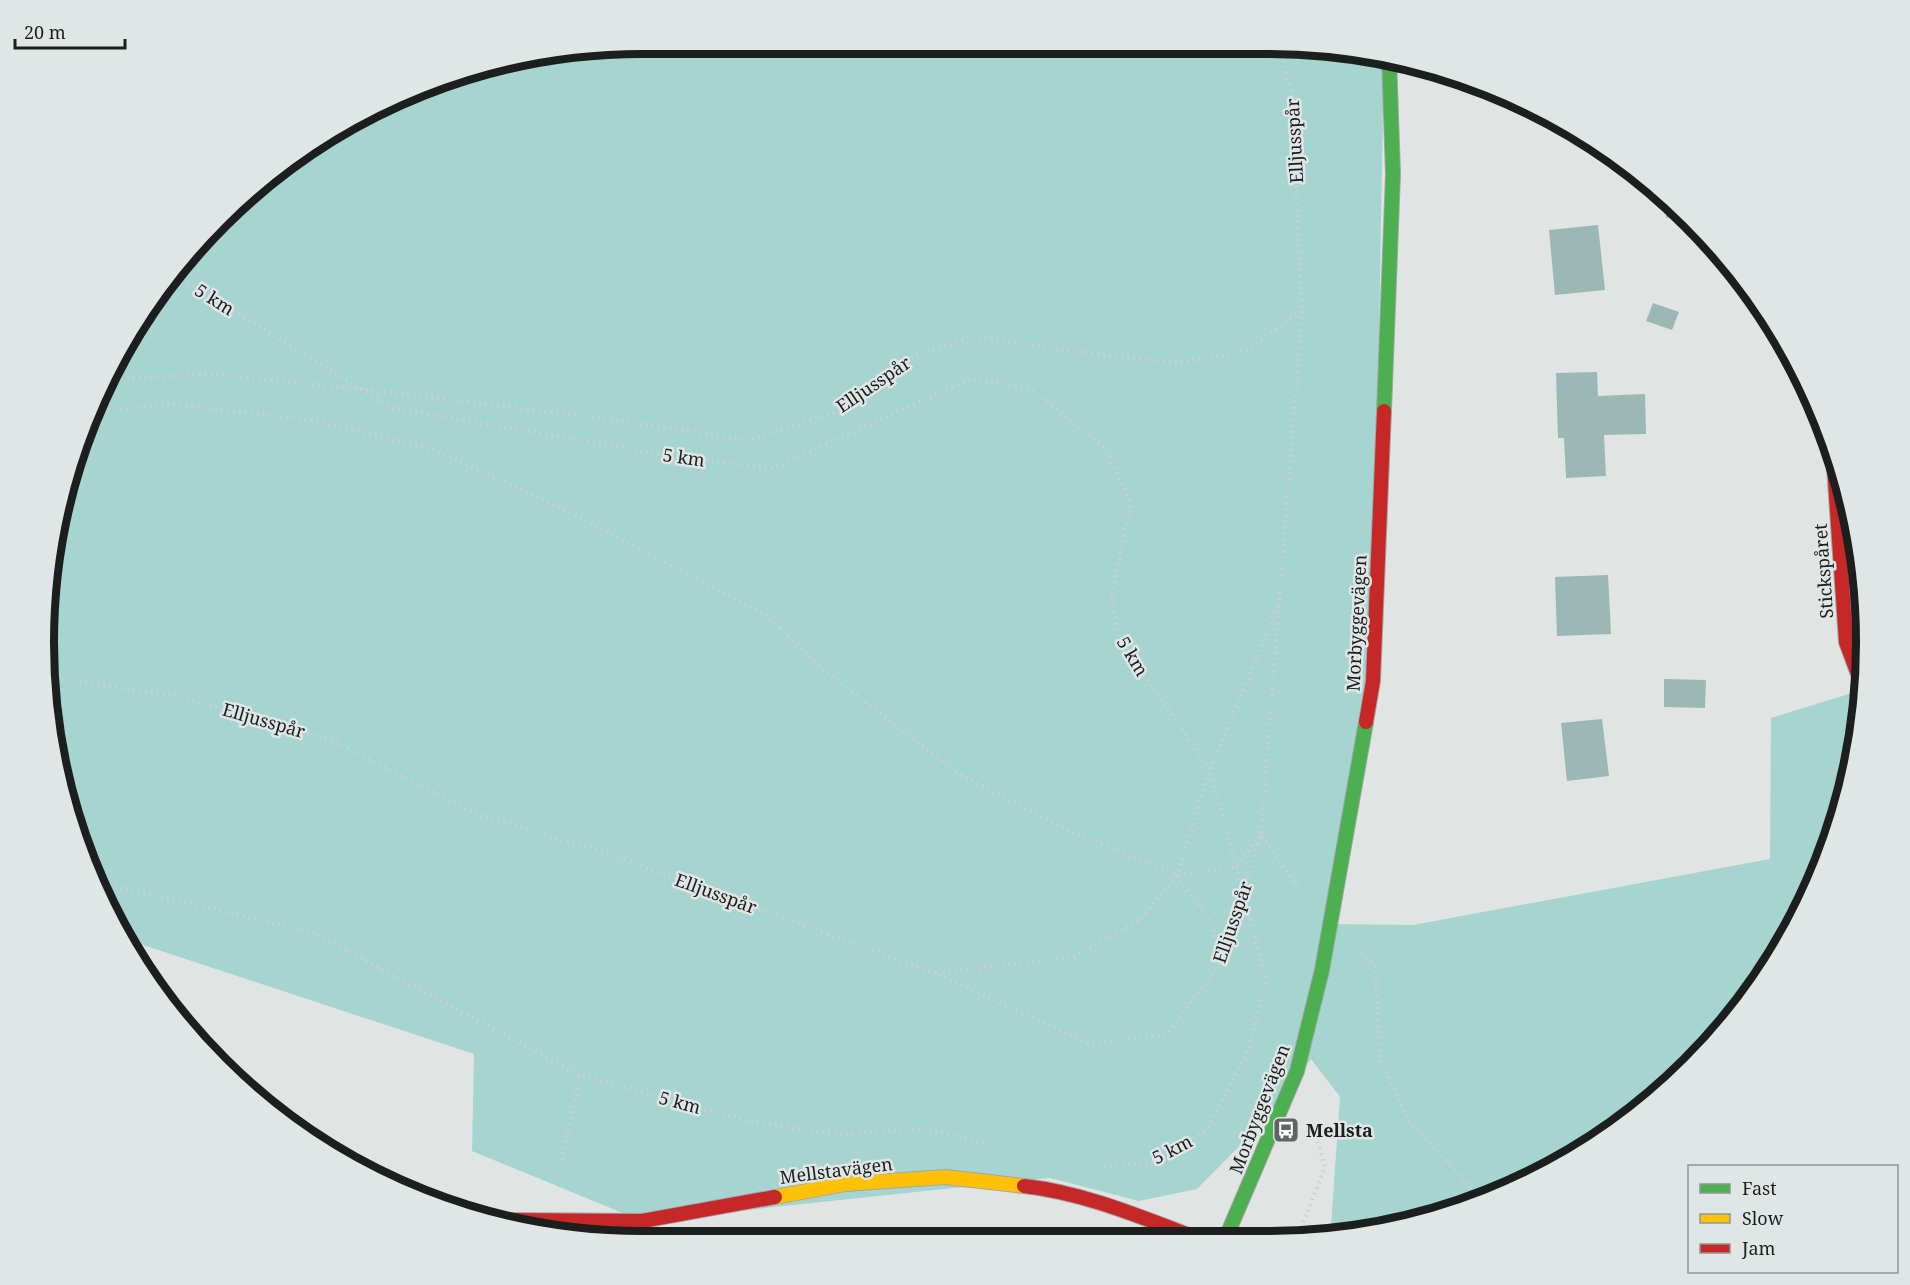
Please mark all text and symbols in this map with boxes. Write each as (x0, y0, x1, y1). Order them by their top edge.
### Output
scale bar (15, 12, 124, 50)
text: 20 m (24, 20, 66, 44)
street label: Elljusspår (1280, 97, 1308, 184)
street label: 5 km (191, 278, 239, 320)
street label: Elljusspår (831, 350, 915, 418)
street label: 5 km (661, 442, 707, 472)
street label: Stickspåret (1808, 523, 1838, 619)
street label: Morbyggevägen (1340, 554, 1372, 692)
street label: 5 km (1112, 632, 1154, 680)
street label: Elljusspår (220, 697, 309, 743)
street label: Elljusspår (672, 867, 761, 919)
street label: Elljusspår (1207, 877, 1257, 966)
street label: Morbyggevägen (1223, 1040, 1295, 1177)
street label: 5 km (656, 1085, 704, 1119)
bus stop icon: Mellsta (1271, 1115, 1301, 1145)
place label: Mellsta (1306, 1118, 1373, 1142)
street label: 5 km (1148, 1129, 1196, 1169)
street label: Mellstavägen (778, 1151, 894, 1189)
legend (1688, 1165, 1898, 1273)
text: Fast (1742, 1176, 1777, 1200)
text: Slow (1742, 1206, 1784, 1230)
text: Jam (1741, 1236, 1776, 1260)

